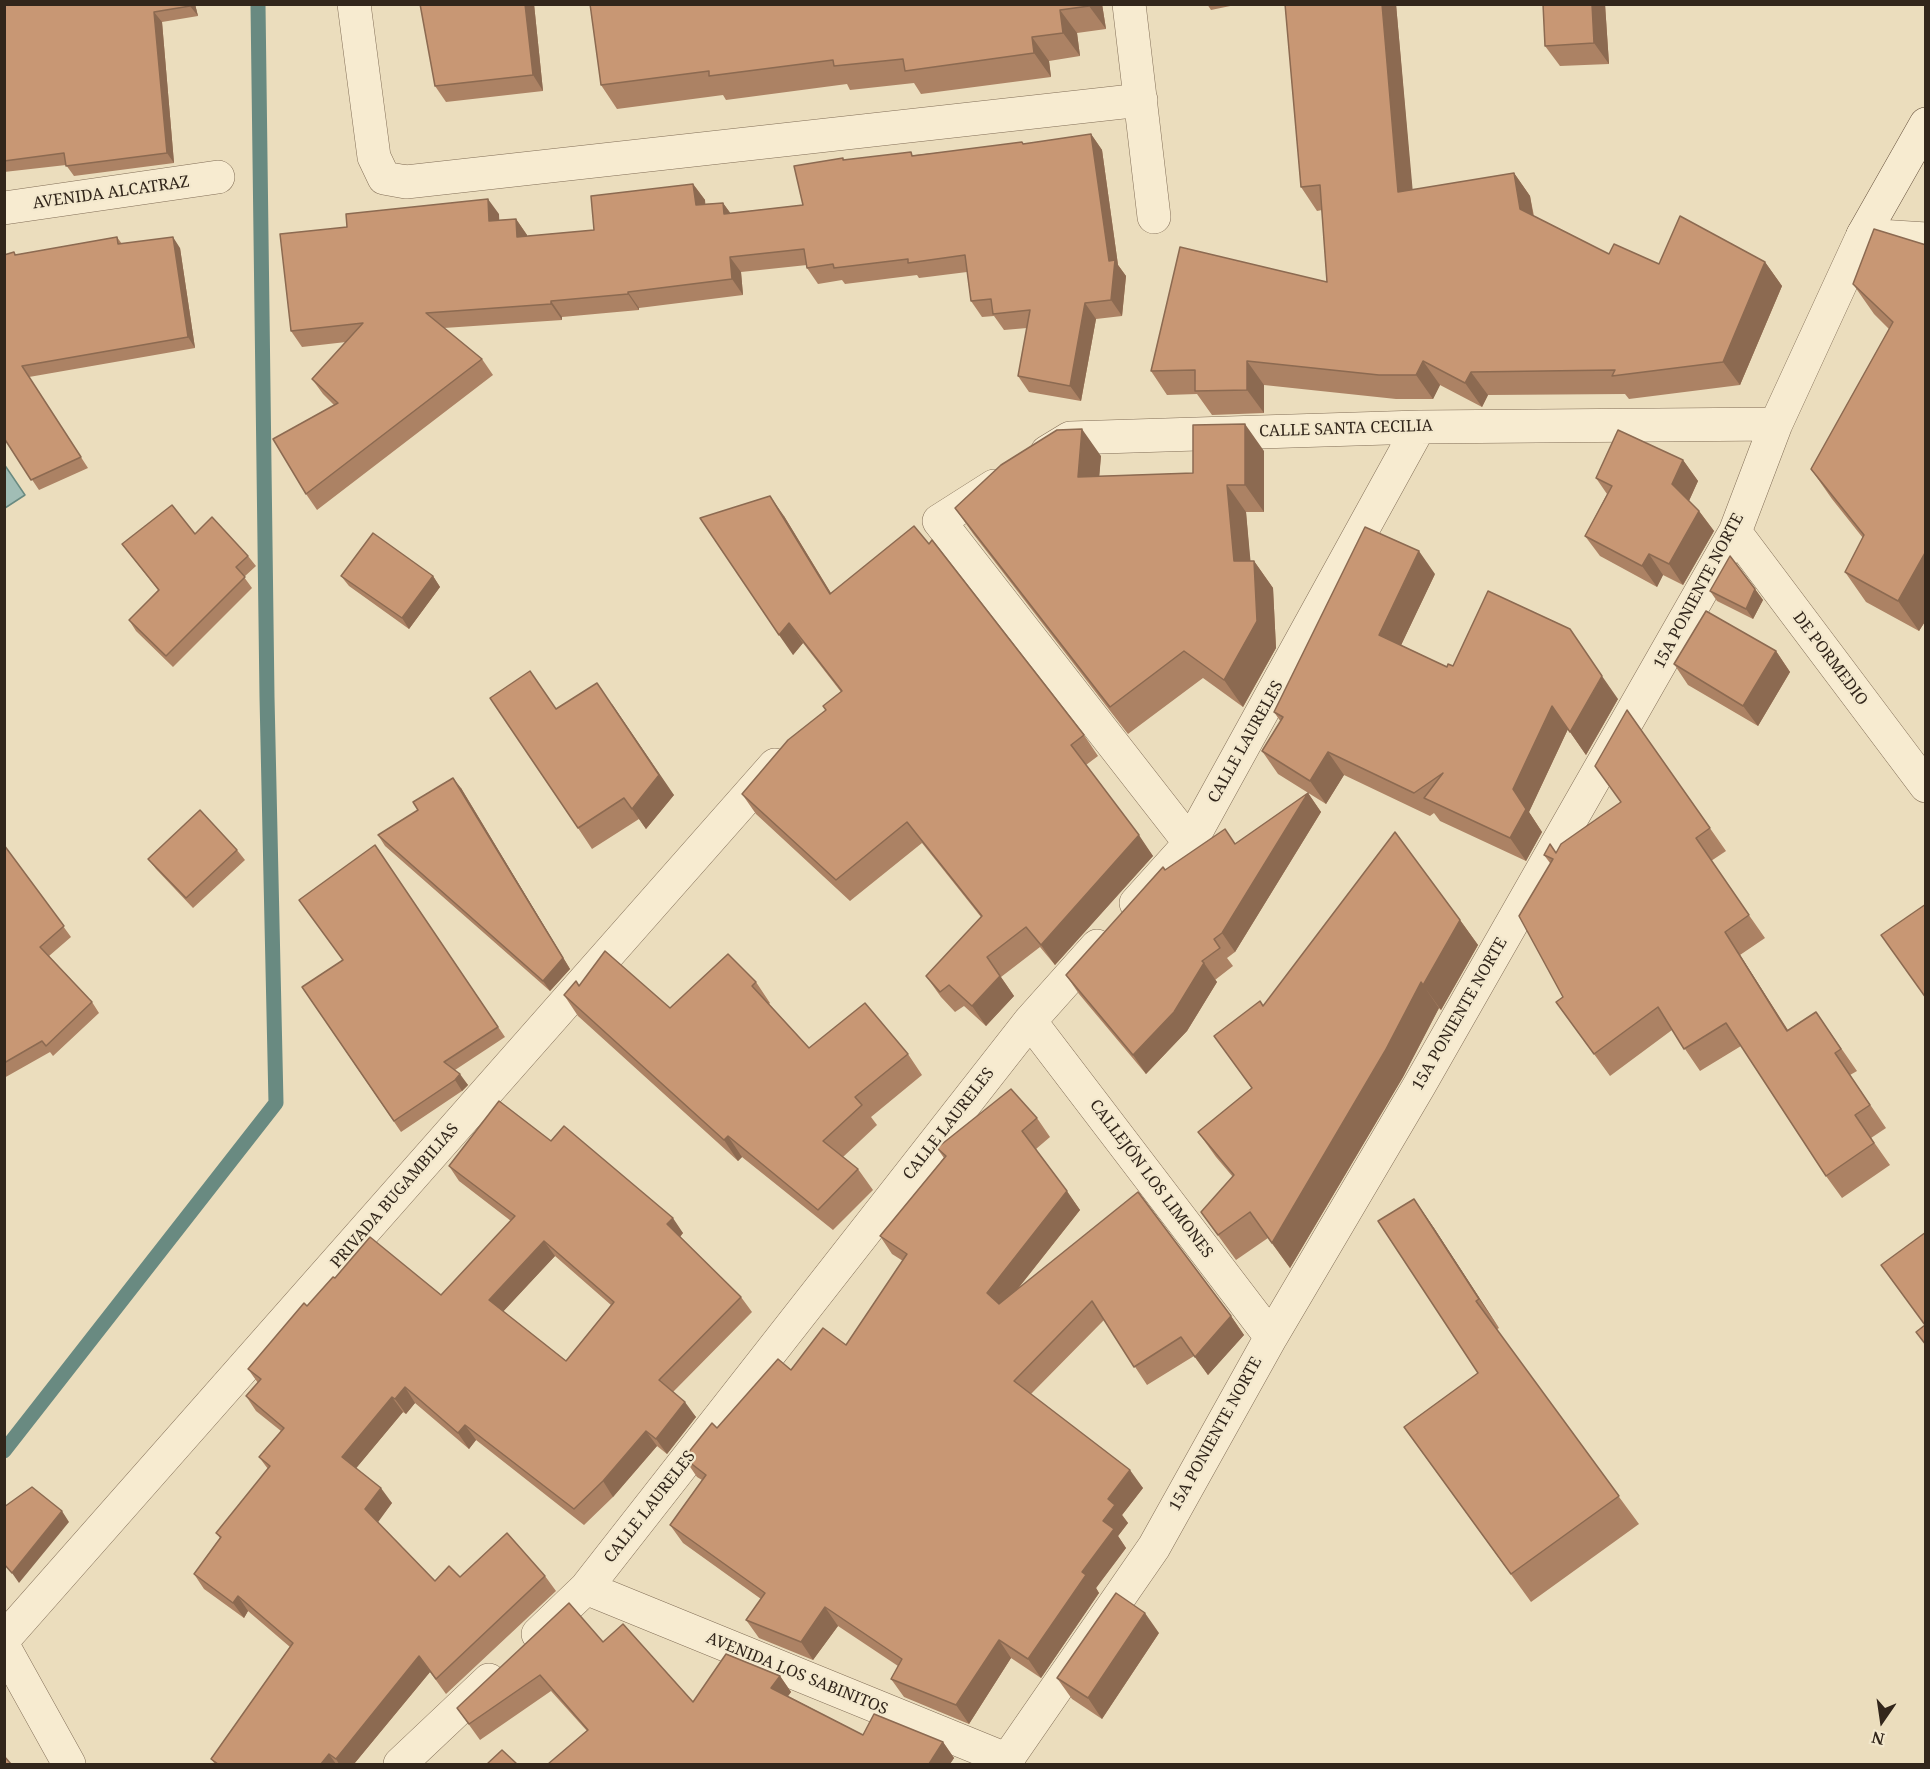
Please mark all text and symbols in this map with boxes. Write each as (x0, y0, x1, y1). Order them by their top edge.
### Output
street label: AVENIDA ALCATRAZ (31, 172, 191, 214)
street label: CALLE SANTA CECILIA (1259, 416, 1433, 442)
street label: 15A PONIENTE NORTE (1650, 510, 1748, 672)
street label: DE PORMEDIO (1789, 608, 1871, 710)
street label: CALLE LAURELES (1204, 678, 1288, 806)
street label: 15A PONIENTE NORTE (1408, 934, 1512, 1094)
street label: CALLE LAURELES (899, 1064, 999, 1184)
street label: CALLEJÓN LOS LIMONES (1085, 1096, 1217, 1262)
street label: PRIVADA BUGAMBILIAS (327, 1120, 463, 1272)
street label: 15A PONIENTE NORTE (1166, 1354, 1266, 1514)
street label: CALLE LAURELES (600, 1447, 700, 1567)
street label: AVENIDA LOS SABINITOS (703, 1629, 891, 1719)
north arrow (1852, 1691, 1912, 1751)
text: N (1869, 1726, 1887, 1751)

